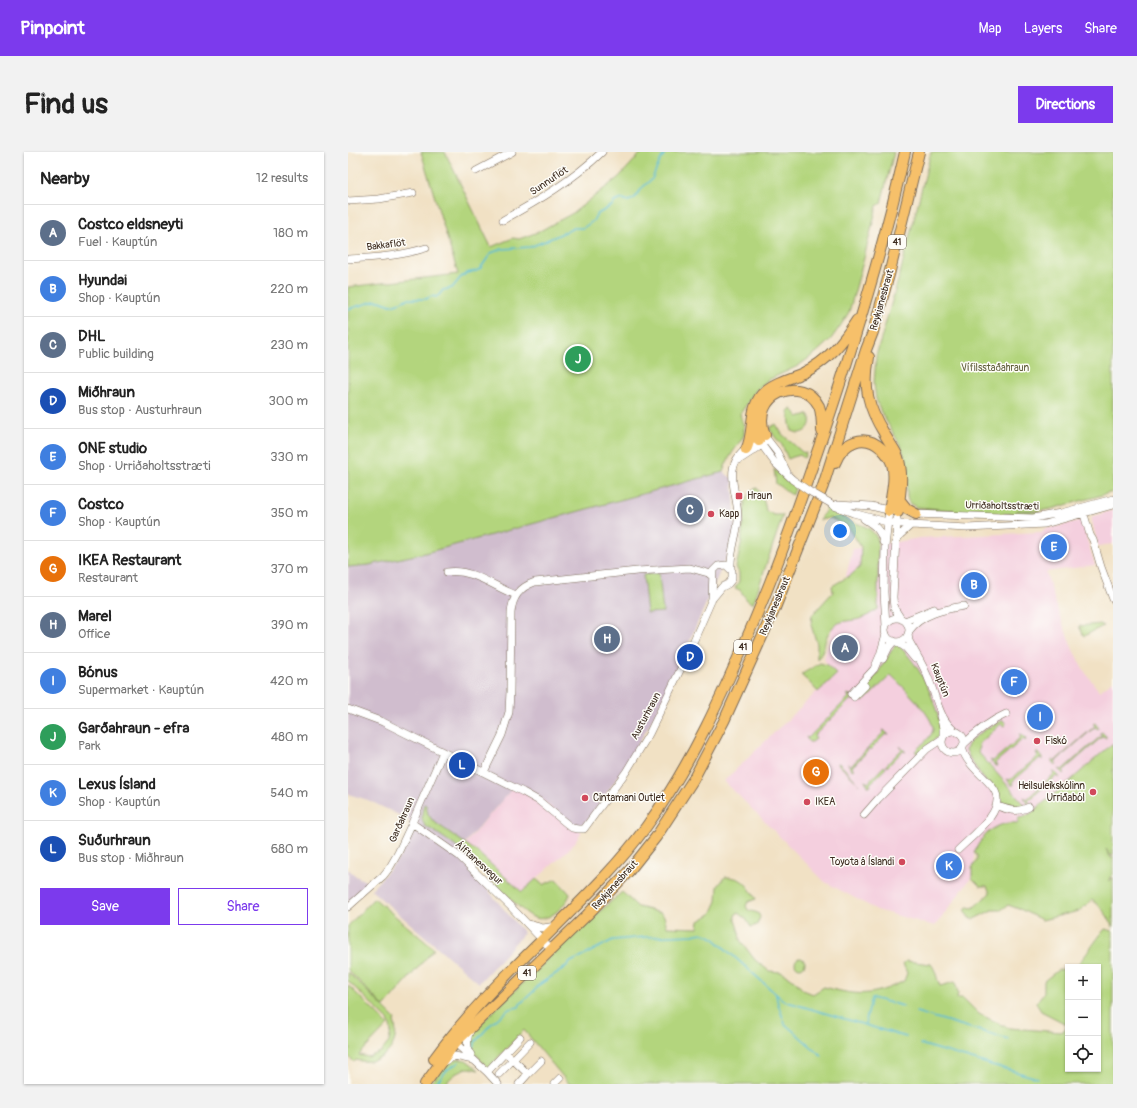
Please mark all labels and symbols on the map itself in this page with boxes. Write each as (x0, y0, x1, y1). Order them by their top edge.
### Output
street label: Sunnuflöt (528, 163, 571, 198)
road number: 41 (888, 235, 906, 249)
street label: Bakkaflöt (366, 237, 407, 253)
street label: Reykjanesbraut (868, 267, 897, 332)
pin: J (565, 344, 591, 374)
park label: Vífilsstaðahraun (961, 362, 1029, 374)
place label: Hraun (747, 490, 772, 502)
marker: Hraun (734, 491, 744, 501)
pin: C (677, 495, 703, 525)
street label: Urriðaholtsstræti (965, 499, 1039, 513)
place label: Kapp (719, 508, 739, 520)
marker: Kapp (706, 509, 716, 519)
your location (830, 521, 850, 541)
pin: E (1041, 532, 1067, 562)
pin: B (961, 570, 987, 600)
street label: Reykjanesbraut (757, 574, 793, 637)
pin: H (594, 624, 620, 654)
pin: A (832, 633, 858, 663)
road number: 41 (734, 640, 752, 654)
pin: D (677, 642, 703, 672)
street label: Kauptún (928, 661, 952, 699)
pin: F (1001, 667, 1027, 697)
street label: Austurhraun (629, 690, 664, 742)
pin: I (1027, 702, 1053, 732)
place label: Fiskó (1045, 735, 1067, 747)
marker: Fiskó (1032, 736, 1042, 746)
pin: L (449, 750, 475, 780)
pin: G (803, 757, 829, 787)
place label: Heilsuleikskólinn Urriðaból (1018, 780, 1085, 804)
marker: Heilsuleikskólinn Urriðaból (1088, 787, 1098, 797)
place label: Cintamani Outlet (593, 792, 666, 804)
marker: Cintamani Outlet (580, 793, 590, 803)
street label: Garðahraun (387, 795, 417, 845)
place label: IKEA (815, 796, 836, 808)
marker: IKEA (802, 797, 812, 807)
street label: Álftanesvegur (453, 838, 506, 888)
pin: K (936, 851, 962, 881)
place label: Toyota á Íslandi (830, 855, 894, 868)
street label: Reykjanesbraut (590, 857, 641, 912)
marker: Toyota á Íslandi (897, 857, 907, 867)
road number: 41 (518, 966, 536, 980)

